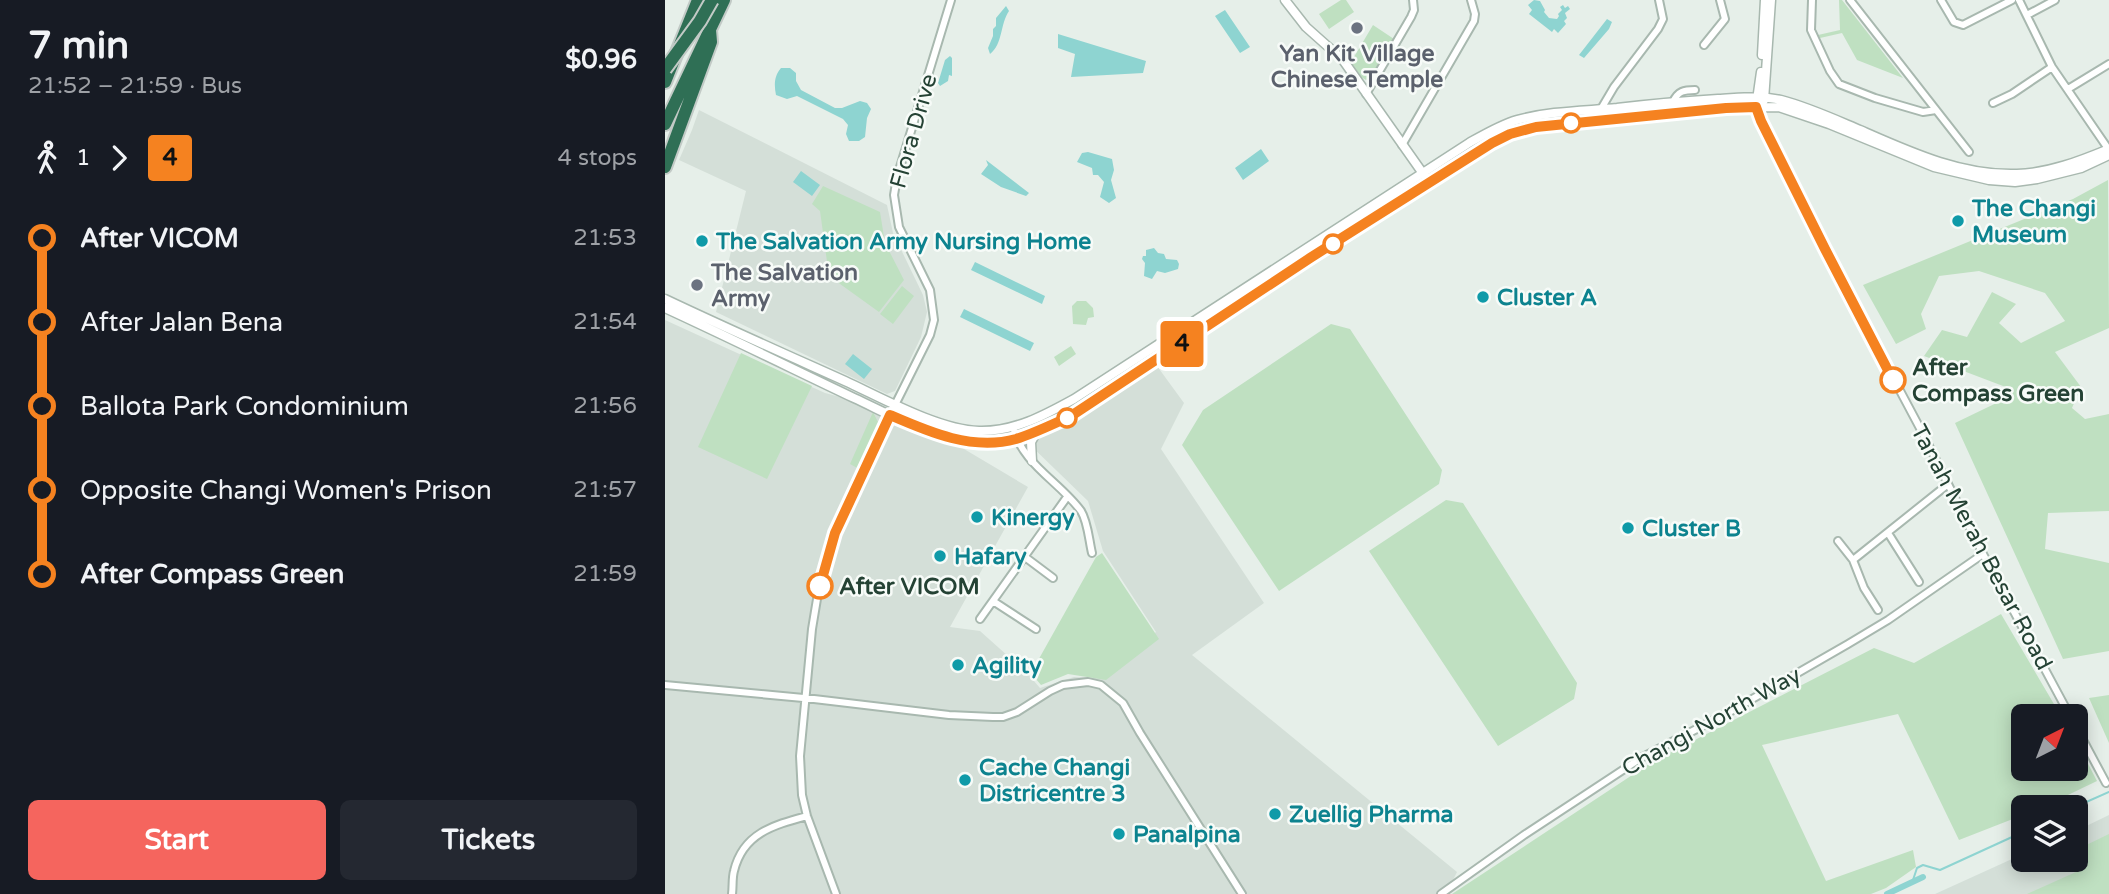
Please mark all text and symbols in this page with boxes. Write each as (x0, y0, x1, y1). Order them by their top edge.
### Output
marker: Yan Kit Village Chinese Temple (1349, 20, 1365, 36)
text: 7 min (28, 23, 129, 69)
place label: Yan Kit Village Chinese Temple (1271, 40, 1443, 94)
text: $0.96 (565, 44, 637, 75)
street label: Flora Drive (884, 71, 944, 192)
text: 21:52 – 21:59 · Bus (28, 72, 242, 100)
unlabelled marker (1561, 113, 1581, 133)
icon: walk (28, 139, 66, 177)
icon: forward (100, 139, 138, 177)
text: 4 (162, 143, 178, 172)
text: 1 (76, 144, 90, 172)
text: 4 stops (557, 144, 637, 172)
place label: The Changi Museum (1971, 195, 2096, 249)
marker: The Changi Museum (1950, 213, 1966, 229)
text: After VICOM (80, 223, 239, 254)
text: 21:53 (573, 224, 637, 252)
place label: The Salvation Army Nursing Home (715, 228, 1091, 256)
marker: The Salvation Army Nursing Home (694, 233, 710, 249)
unlabelled marker (1323, 234, 1343, 254)
place label: The Salvation Army (710, 259, 858, 313)
marker: The Salvation Army (689, 277, 705, 293)
place label: Cluster A (1497, 284, 1597, 312)
marker: Cluster A (1475, 289, 1491, 305)
text: After Jalan Bena (80, 307, 283, 338)
text: 21:54 (573, 308, 637, 336)
line badge: 4 (1159, 321, 1205, 367)
text: 4 (1174, 329, 1190, 358)
place label: After Compass Green (1912, 354, 2084, 408)
marker: After Compass Green (1880, 367, 1906, 393)
text: Ballota Park Condominium (80, 391, 409, 422)
text: 21:56 (573, 392, 637, 420)
unlabelled marker (1057, 408, 1077, 428)
street label: Tanah Merah Besar Road (1904, 420, 2058, 675)
text: Opposite Changi Women's Prison (80, 475, 492, 506)
text: 21:57 (573, 476, 637, 504)
place label: Kinergy (991, 504, 1075, 532)
marker: Kinergy (969, 509, 985, 525)
place label: Cluster B (1642, 515, 1741, 543)
marker: Cluster B (1620, 520, 1636, 536)
place label: Hafary (954, 543, 1027, 571)
marker: Hafary (932, 548, 948, 564)
text: After Compass Green (80, 559, 344, 590)
text: 21:59 (573, 560, 637, 588)
marker: After VICOM (807, 573, 833, 599)
place label: After VICOM (839, 573, 980, 601)
place label: Agility (972, 652, 1042, 680)
marker: Agility (950, 657, 966, 673)
street label: Changi North Way (1617, 661, 1806, 783)
north arrow (2011, 704, 2088, 780)
map controls (2011, 704, 2088, 872)
place label: Cache Changi Districentre 3 (979, 754, 1130, 808)
marker: Cache Changi Districentre 3 (957, 772, 973, 788)
button: layers (2011, 795, 2088, 872)
button: Start (28, 800, 326, 880)
button: Tickets (340, 800, 637, 880)
place label: Zuellig Pharma (1289, 801, 1453, 829)
marker: Zuellig Pharma (1267, 806, 1283, 822)
place label: Panalpina (1133, 821, 1241, 849)
marker: Panalpina (1111, 826, 1127, 842)

